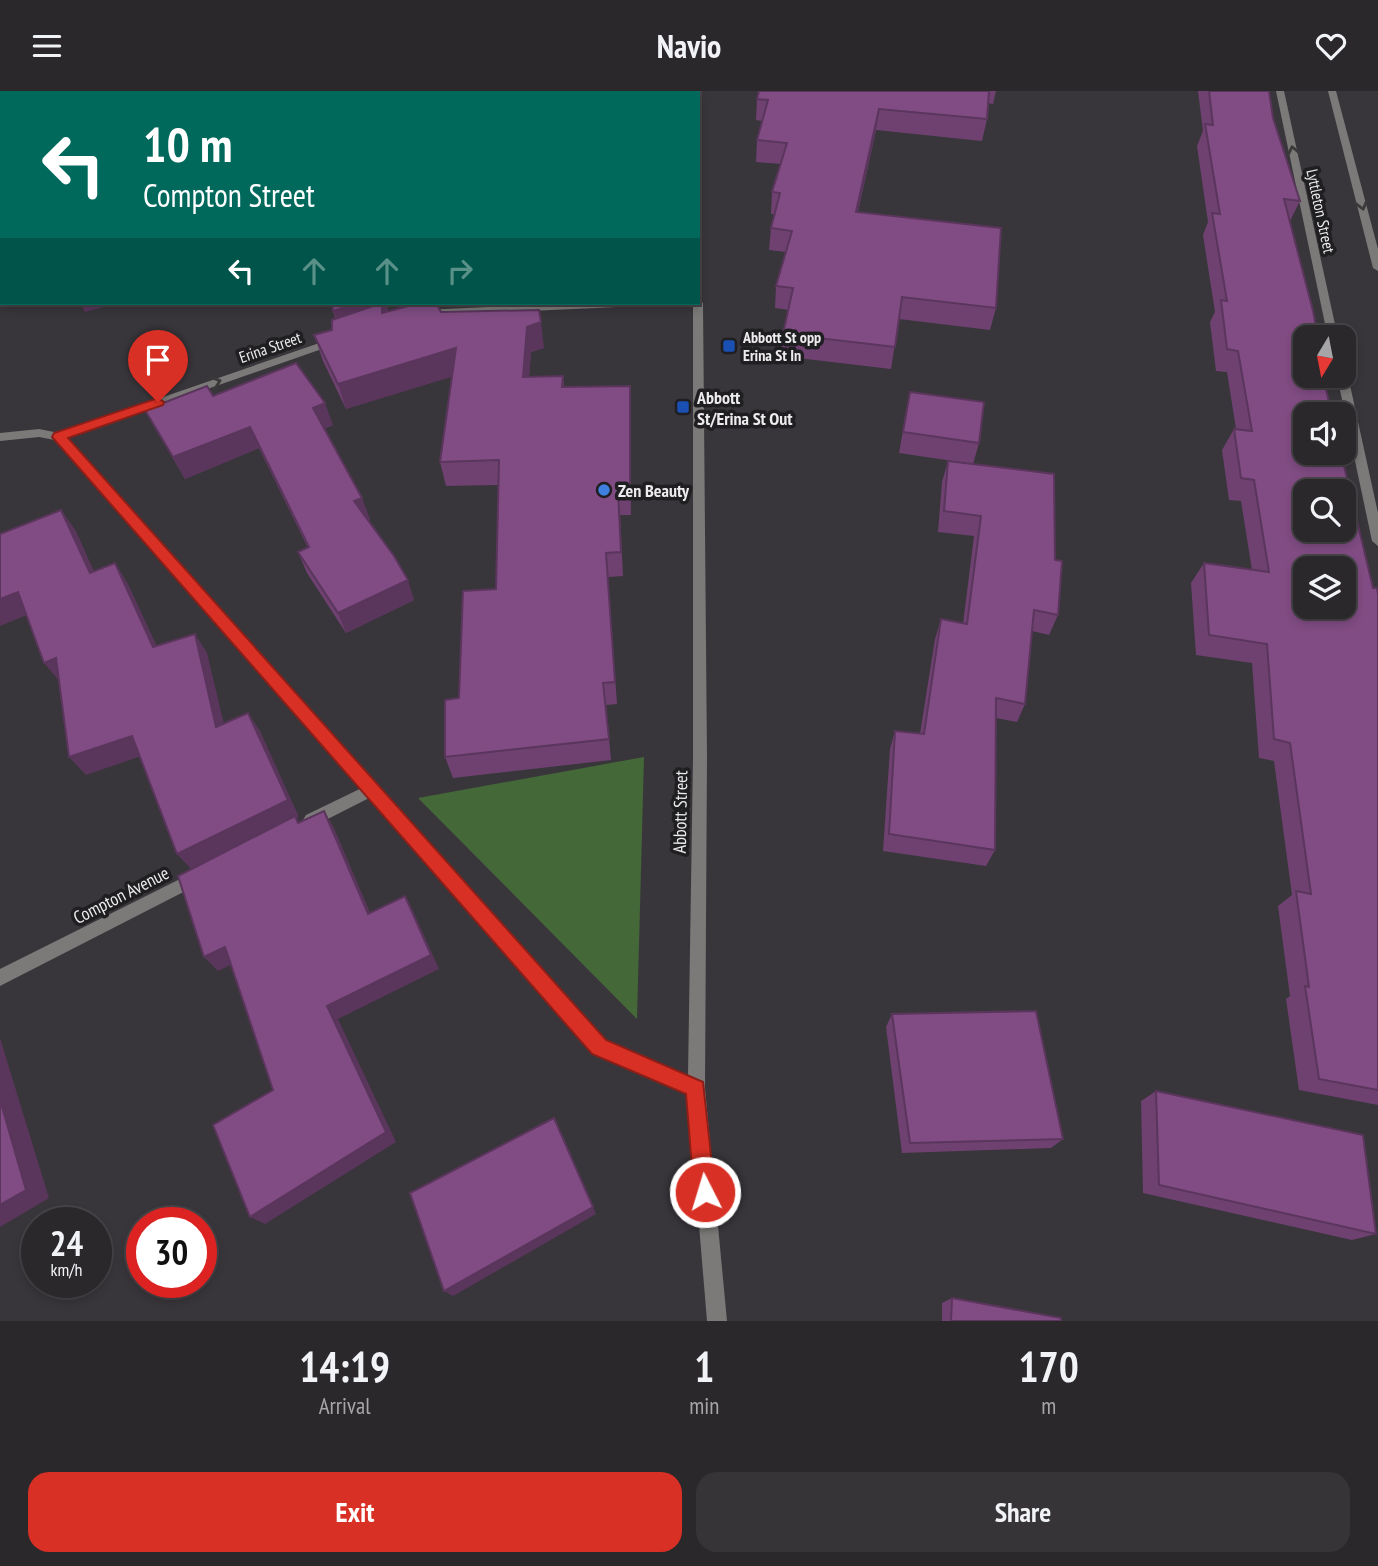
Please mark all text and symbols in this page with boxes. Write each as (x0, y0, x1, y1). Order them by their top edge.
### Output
text: Navio (657, 25, 721, 67)
icon: menu (28, 27, 66, 65)
icon: heart (1312, 27, 1350, 65)
text: 10 m (143, 112, 232, 176)
icon: left (28, 119, 119, 210)
one-way arrow (1286, 145, 1301, 157)
street label: Lyttleton Street (1302, 167, 1340, 255)
text: Compton Street (143, 174, 315, 216)
one-way arrow (1353, 198, 1368, 210)
icon: left (222, 252, 260, 290)
icon: ahead (295, 252, 333, 290)
icon: ahead (368, 252, 406, 290)
icon: right (441, 252, 479, 290)
north arrow (1293, 325, 1356, 389)
map controls (1293, 325, 1356, 619)
street label: Erina Street (236, 327, 304, 367)
place label: Abbott St opp Erina St In (742, 327, 821, 365)
pin (128, 330, 188, 402)
marker: Abbott St opp Erina St In (721, 338, 737, 354)
icon: arrive (139, 341, 177, 379)
one-way arrow (209, 376, 221, 390)
place label: Abbott St/Erina St Out (696, 386, 793, 430)
marker: Abbott St/Erina St Out (675, 399, 691, 415)
button: sound (1293, 402, 1356, 465)
place label: Zen Beauty (618, 479, 690, 502)
button: search (1293, 479, 1356, 542)
marker: Zen Beauty (596, 482, 612, 498)
button: layers (1293, 556, 1356, 619)
street label: Abbott Street (668, 770, 692, 854)
street label: Compton Avenue (69, 861, 173, 929)
position arrow (668, 1155, 742, 1229)
speed limit sign: 30 (126, 1207, 217, 1298)
text: 24 (50, 1220, 83, 1266)
text: km/h (51, 1258, 82, 1281)
text: 14:19 (299, 1339, 390, 1394)
text: 1 (694, 1339, 714, 1394)
text: 170 (1019, 1339, 1079, 1394)
text: Arrival (319, 1391, 371, 1420)
text: min (689, 1391, 719, 1420)
text: m (1041, 1391, 1056, 1420)
button: Exit (28, 1472, 682, 1552)
button: Share (696, 1472, 1350, 1552)

